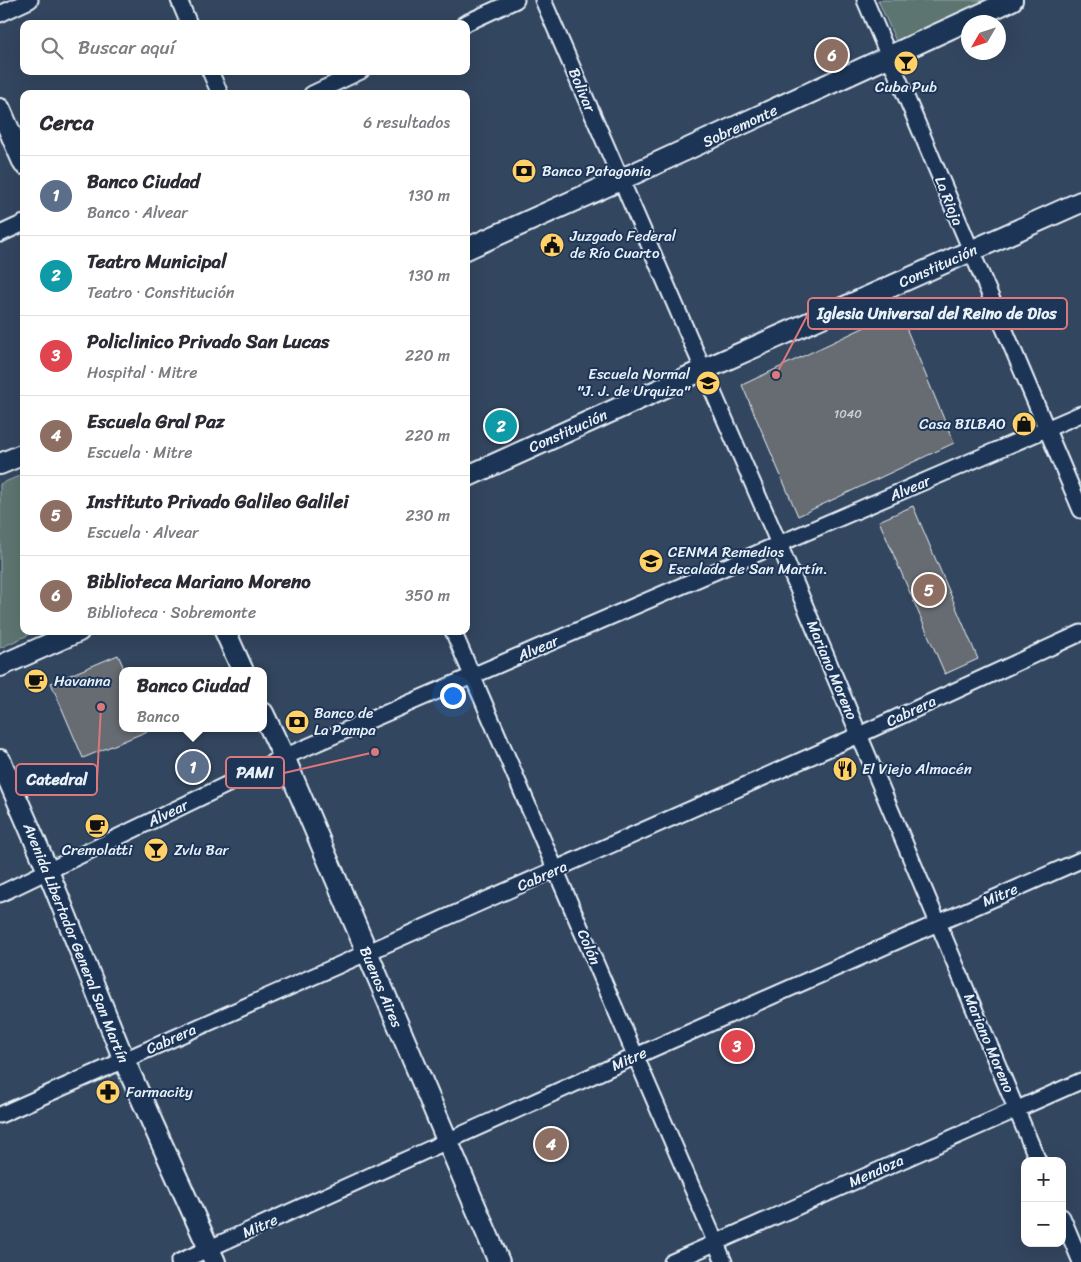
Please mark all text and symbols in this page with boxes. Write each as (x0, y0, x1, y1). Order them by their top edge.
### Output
north arrow (961, 15, 1006, 60)
search box (20, 20, 470, 75)
text: Buscar aquí (78, 31, 175, 64)
icon: search (38, 34, 66, 62)
pin: 6 (816, 36, 848, 74)
bar icon: Cuba Pub (893, 50, 919, 76)
street label: Bolivar (561, 64, 603, 117)
place label: Cuba Pub (875, 74, 937, 100)
street label: Sobremonte (698, 97, 782, 155)
text: Cerca (40, 104, 94, 142)
text: 6 resultados (363, 108, 450, 137)
bank icon: Banco Patagonia (511, 158, 537, 184)
place label: Banco Patagonia (542, 158, 651, 184)
text: Banco Ciudad (87, 165, 200, 198)
street label: La Rioja (927, 172, 971, 230)
text: 1 (53, 181, 59, 210)
text: 130 m (408, 181, 450, 210)
text: Banco · Alvear (87, 198, 188, 227)
place label: Juzgado Federal de Río Cuarto (569, 223, 677, 266)
public building icon: Juzgado Federal de Río Cuarto (539, 232, 565, 258)
street label: Constitución (894, 237, 982, 295)
text: Teatro Municipal (87, 245, 227, 278)
text: 2 (51, 261, 61, 290)
text: 130 m (408, 261, 450, 290)
text: Teatro · Constitución (87, 278, 235, 307)
callout: Iglesia Universal del Reino de Dios (808, 298, 1067, 329)
text: Iglesia Universal del Reino de Dios (816, 299, 1057, 328)
text: Policlinico Privado San Lucas (87, 325, 330, 358)
text: 3 (52, 341, 60, 370)
text: 220 m (405, 341, 450, 370)
text: Hospital · Mitre (87, 358, 198, 387)
place label: Escuela Normal "J. J. de Urquiza" (577, 361, 691, 404)
school or university icon: Escuela Normal "J. J. de Urquiza" (695, 370, 721, 396)
street label: Constitución (524, 402, 612, 460)
house number: 1040 (834, 403, 862, 425)
text: Escuela Gral Paz (87, 405, 225, 438)
pin: 2 (485, 407, 517, 445)
place label: Casa BILBAO (919, 411, 1006, 437)
shop icon: Casa BILBAO (1011, 411, 1037, 437)
text: 4 (51, 421, 61, 450)
text: 220 m (405, 421, 450, 450)
text: Escuela · Mitre (87, 438, 192, 467)
street label: Alvear (884, 467, 935, 509)
text: Instituto Privado Galileo Galilei (87, 485, 349, 518)
text: 5 (51, 501, 61, 530)
text: 230 m (405, 501, 450, 530)
text: Escuela · Alvear (87, 518, 199, 547)
place label: CENMA Remedios Escalada de San Martín. (668, 539, 828, 582)
school or university icon: CENMA Remedios Escalada de San Martín. (638, 548, 664, 574)
text: Biblioteca Mariano Moreno (87, 565, 311, 598)
pin: 5 (913, 571, 945, 609)
text: 6 (51, 581, 61, 610)
text: 350 m (405, 581, 450, 610)
text: Biblioteca · Sobremonte (87, 598, 256, 627)
street label: Mariano Moreno (799, 616, 865, 724)
street label: Alvear (512, 627, 563, 669)
popup (119, 667, 267, 732)
cafe icon: Havanna (23, 668, 49, 694)
place label: Havanna (54, 668, 111, 694)
text: Banco Ciudad (137, 669, 249, 702)
your location (440, 683, 466, 709)
street label: Cabrera (882, 688, 941, 734)
place label: Banco de La Pampa (314, 700, 376, 743)
text: Banco (137, 702, 180, 731)
bank icon: Banco de La Pampa (284, 709, 310, 735)
pin: 1 (177, 748, 209, 786)
restaurant icon: El Viejo Almacén (832, 756, 858, 782)
place label: El Viejo Almacén (862, 756, 972, 782)
callout: PAMI (226, 757, 284, 788)
text: PAMI (236, 758, 275, 787)
callout: Catedral (16, 764, 97, 795)
text: Catedral (26, 765, 89, 794)
street label: Alvear (142, 792, 194, 834)
cafe icon: Cremolatti (84, 813, 110, 839)
street label: Avenida Libertador General San Martín (15, 818, 136, 1067)
place label: Cremolatti (62, 837, 133, 863)
bar icon: Zvlu Bar (143, 837, 169, 863)
place label: Zvlu Bar (174, 837, 229, 863)
street label: Cabrera (513, 853, 572, 899)
street label: Mitre (978, 876, 1022, 914)
street label: Colón (570, 925, 608, 969)
street label: Buenos Aires (352, 942, 410, 1032)
street label: Mariano Moreno (956, 989, 1022, 1097)
street label: Cabrera (142, 1016, 201, 1062)
pin: 3 (721, 1027, 753, 1065)
street label: Mitre (607, 1040, 651, 1078)
pharmacy icon: Farmacity (95, 1079, 121, 1105)
place label: Farmacity (126, 1079, 193, 1105)
pin: 4 (535, 1125, 567, 1163)
street label: Mendoza (844, 1147, 908, 1195)
map controls (1021, 1157, 1066, 1247)
button: + (1021, 1157, 1066, 1202)
button: − (1021, 1202, 1066, 1247)
street label: Mitre (238, 1207, 282, 1245)

